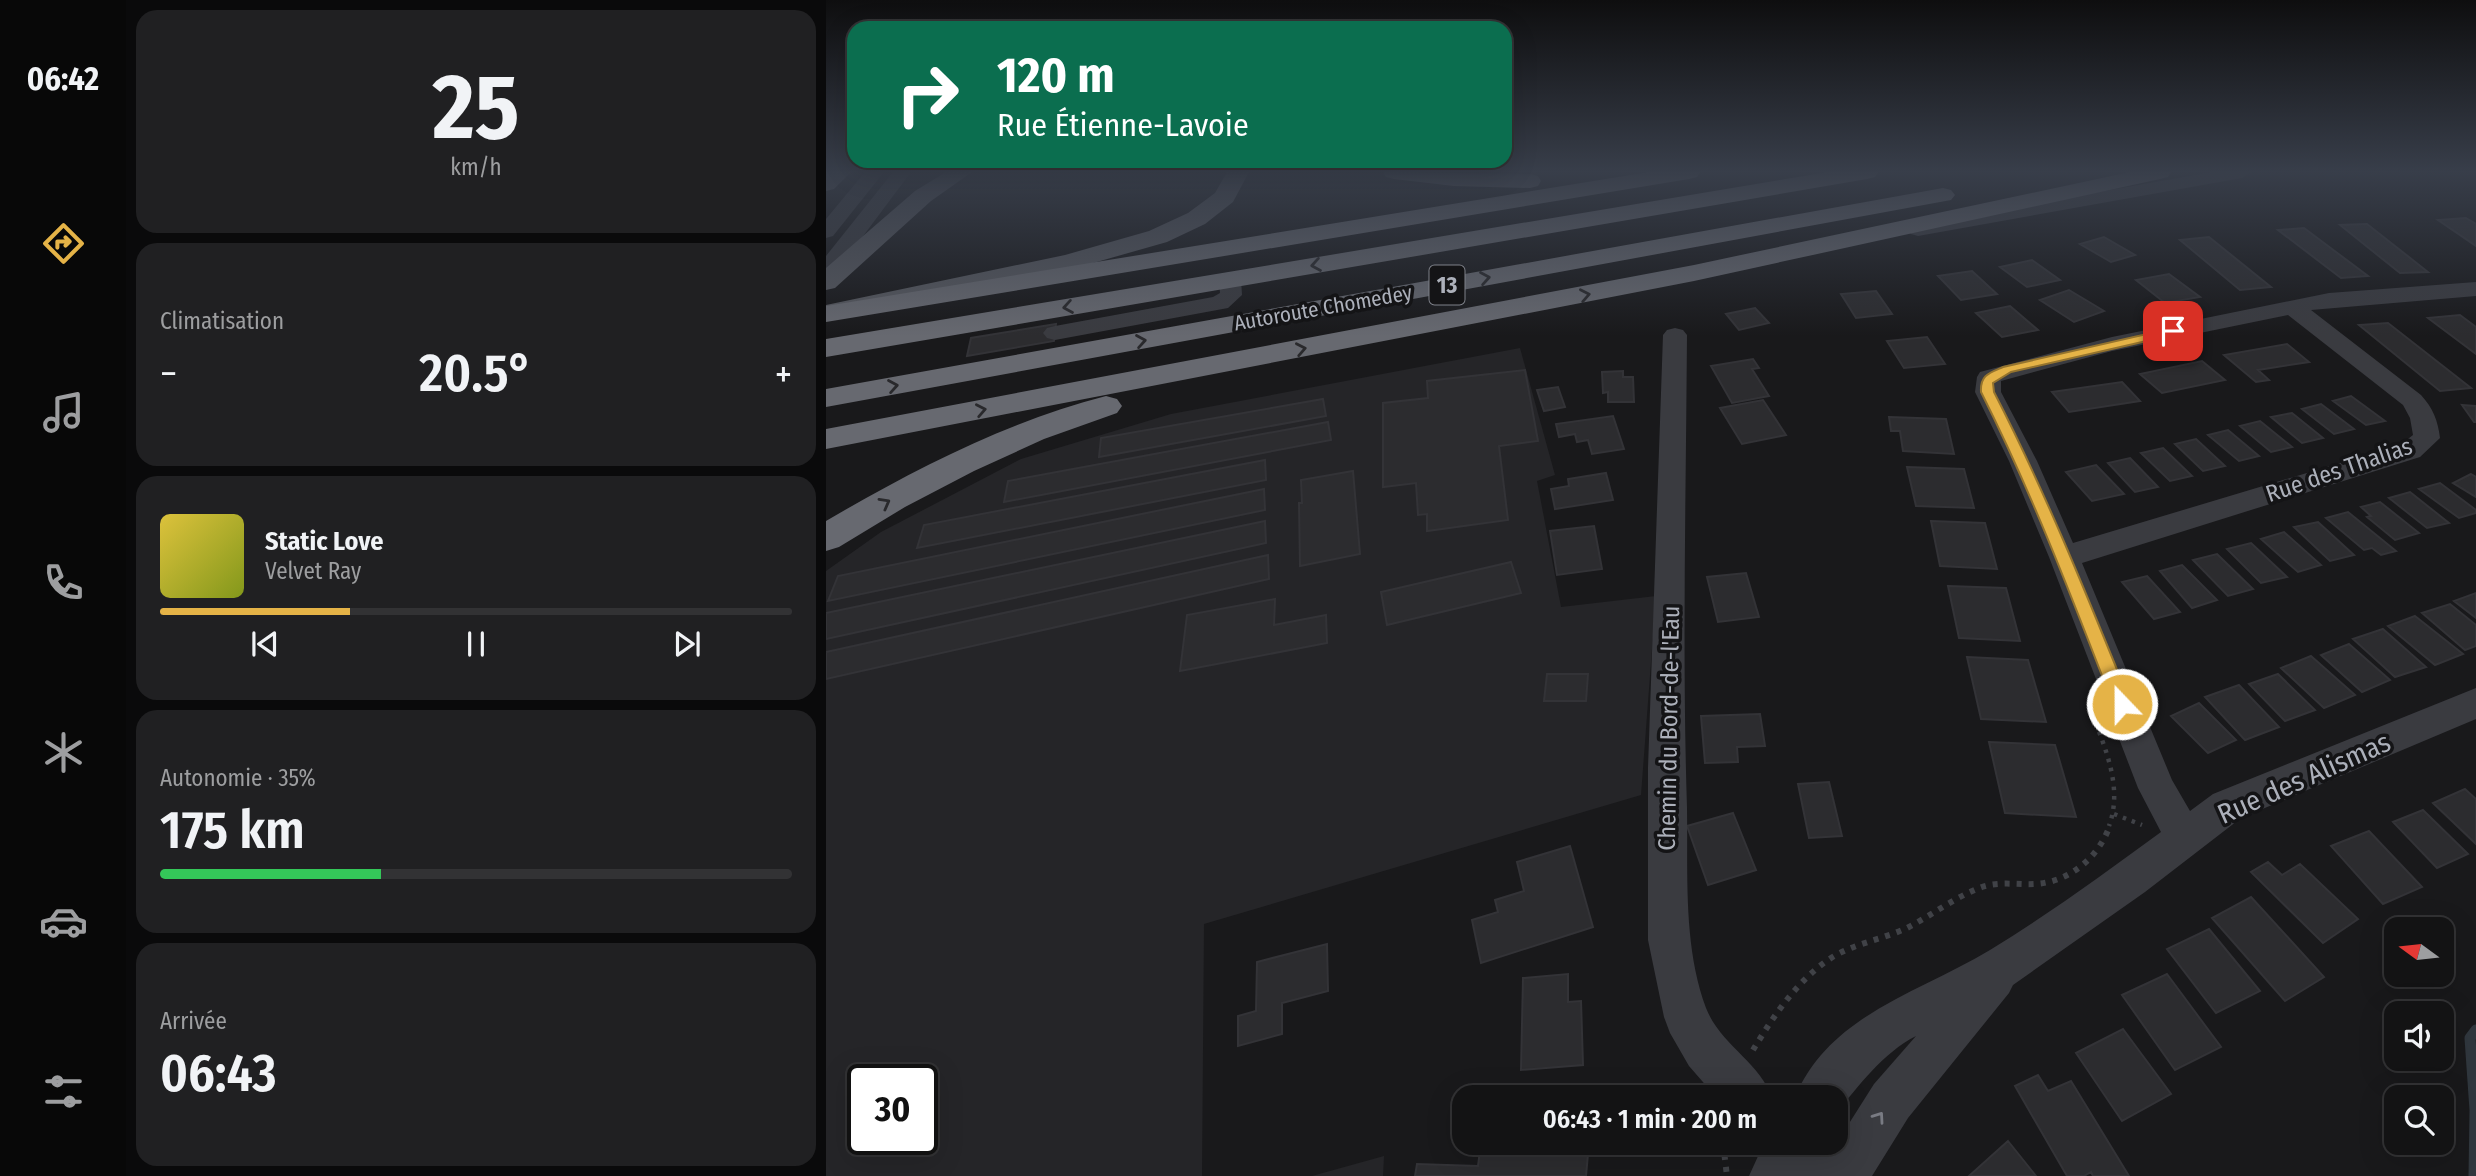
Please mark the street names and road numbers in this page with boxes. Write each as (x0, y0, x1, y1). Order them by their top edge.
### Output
road number: 13 (1430, 266, 1464, 304)
street label: Autoroute Chomedey (1232, 279, 1415, 336)
street label: Rue des Thalias (2262, 432, 2416, 508)
street label: Chemin du Bord-de-l'Eau (1653, 605, 1685, 851)
street label: Rue des Alismas (2212, 725, 2396, 831)

